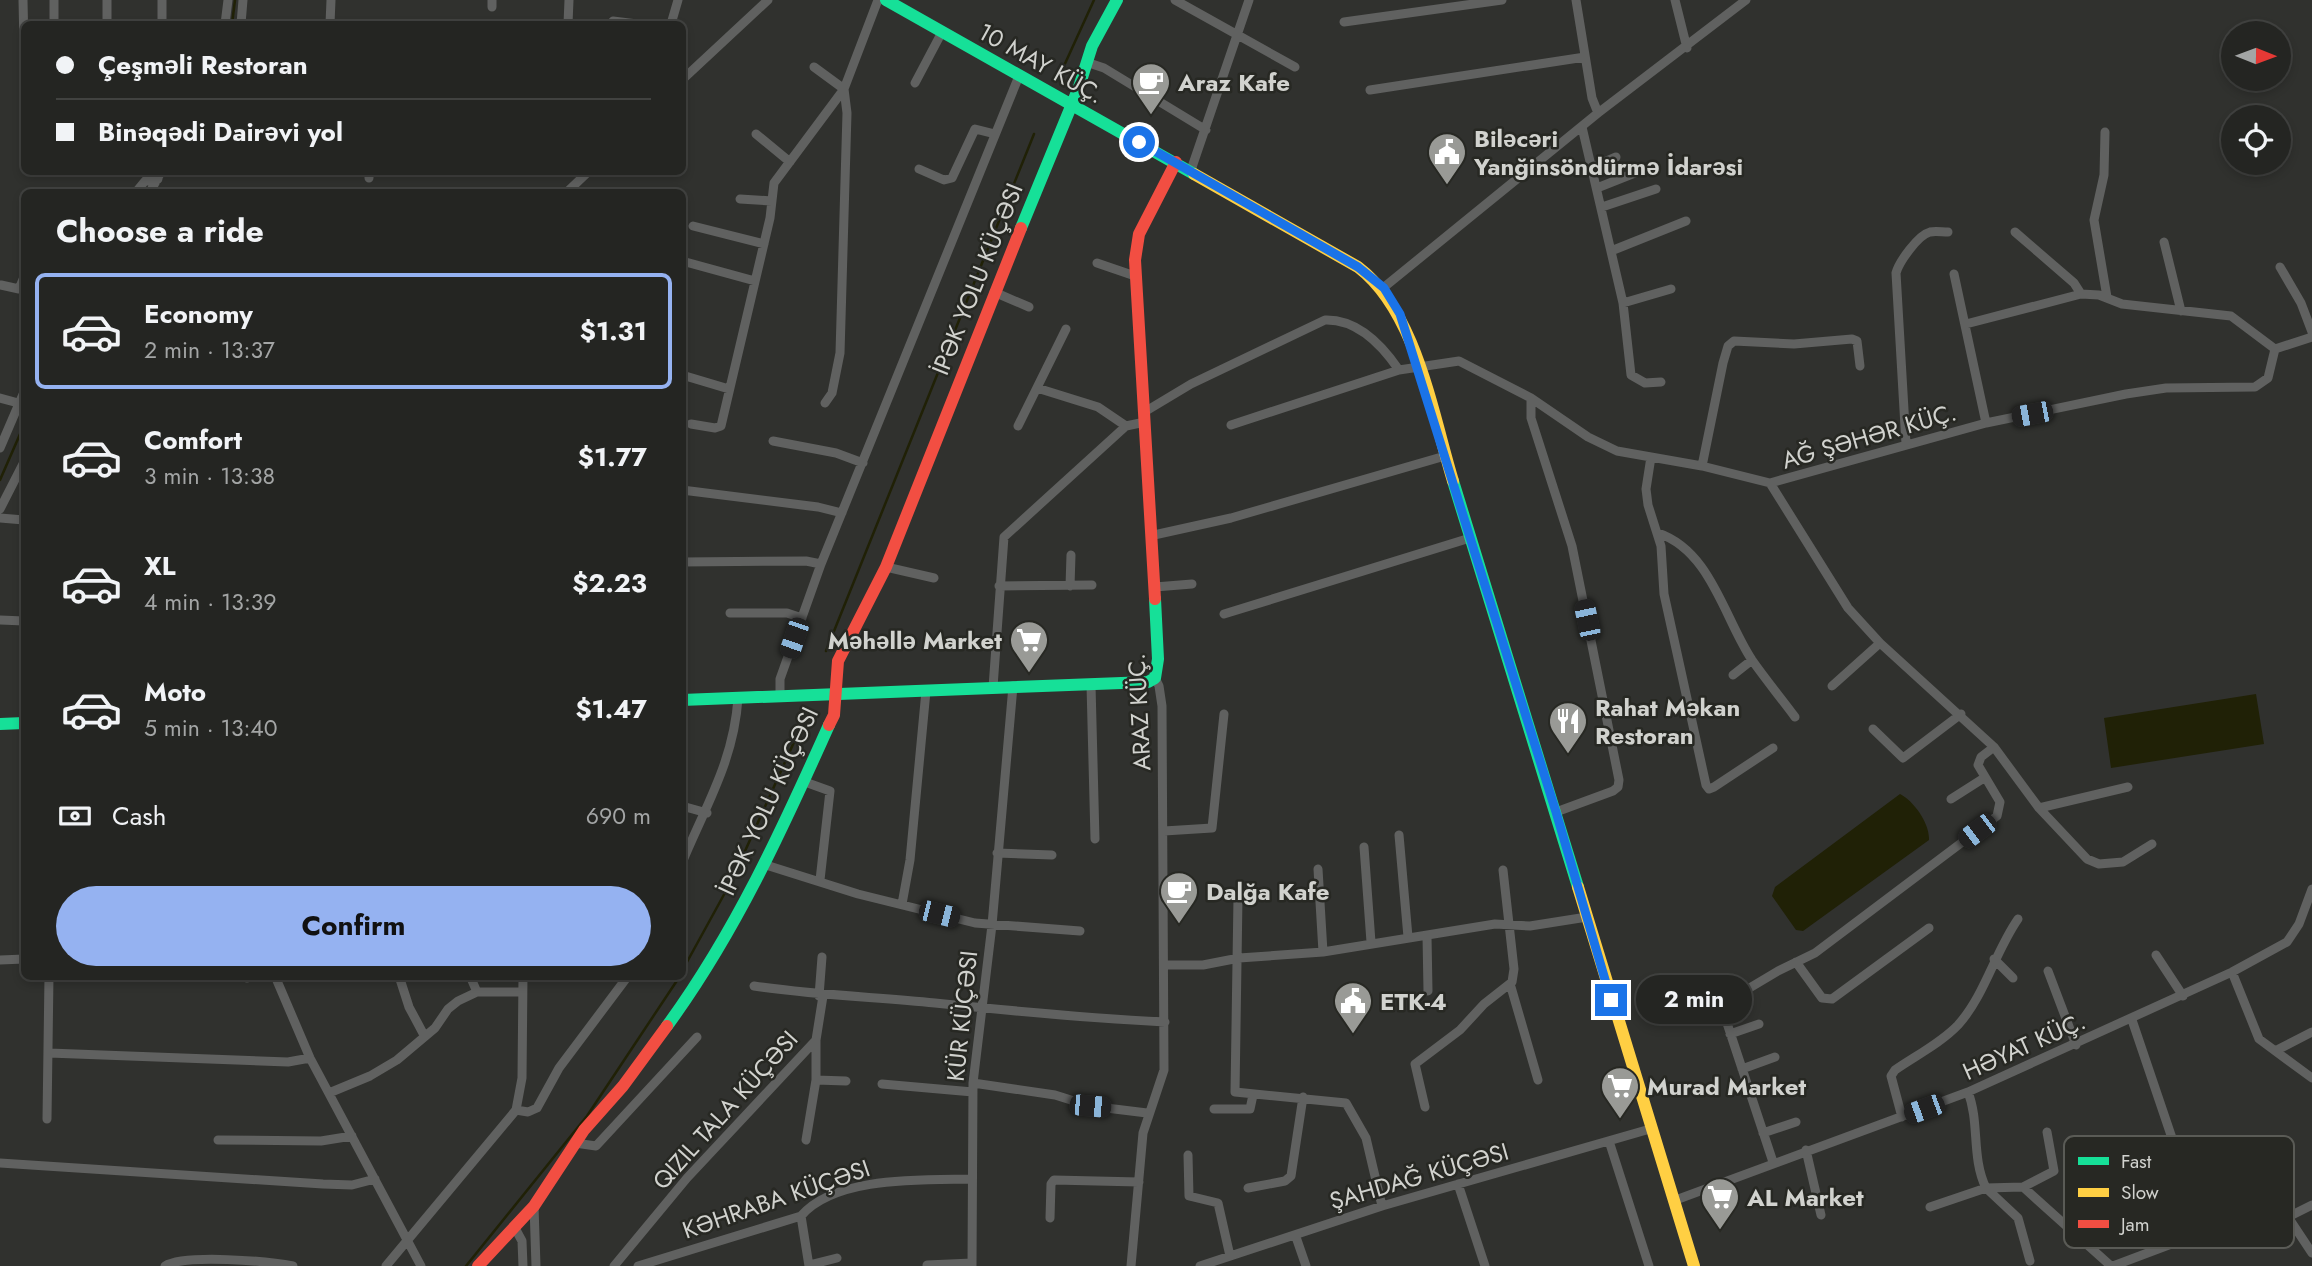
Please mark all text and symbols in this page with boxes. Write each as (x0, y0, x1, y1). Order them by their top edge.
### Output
street label: 10 MAY KÜÇ. (972, 14, 1110, 112)
north arrow (2221, 21, 2291, 91)
map controls (2221, 21, 2291, 175)
text: Çeşməli Restoran (98, 46, 308, 84)
cafe icon: Araz Kafe (1130, 61, 1172, 116)
place label: Araz Kafe (1177, 65, 1290, 100)
button: locate (2221, 105, 2291, 175)
text: Binəqədi Dairəvi yol (98, 113, 343, 151)
place label: Biləcəri Yanğinsöndürmə İdarəsi (1473, 121, 1743, 184)
route start (1123, 126, 1155, 158)
public building icon: Biləcəri Yanğinsöndürmə İdarəsi (1426, 131, 1468, 186)
street label: İPƏK YOLU KÜÇƏSI (923, 178, 1031, 380)
text: Choose a ride (56, 208, 264, 254)
text: Economy (144, 295, 253, 333)
icon: car (60, 300, 123, 363)
text: $1.31 (580, 312, 647, 350)
text: 2 min · 13:37 (144, 333, 275, 367)
street label: AĞ ŞƏHƏR KÜÇ. (1778, 394, 1960, 478)
car (2010, 400, 2055, 428)
text: Comfort (144, 421, 242, 459)
icon: car (60, 426, 123, 489)
text: $1.77 (578, 438, 647, 476)
text: 3 min · 13:38 (144, 459, 275, 493)
text: XL (144, 547, 176, 585)
icon: car (60, 552, 123, 615)
text: $2.23 (572, 564, 647, 602)
text: 4 min · 13:39 (144, 585, 277, 619)
car (1573, 597, 1602, 643)
car (778, 615, 811, 661)
supermarket icon: Məhəllə Market (1008, 619, 1050, 674)
place label: Məhəllə Market (828, 623, 1002, 658)
street label: ARAZ KÜÇ. (1118, 652, 1160, 772)
text: Moto (144, 673, 206, 711)
icon: car (60, 678, 123, 741)
text: $1.47 (575, 690, 647, 728)
place label: Rahat Məkan Restoran (1595, 690, 1740, 753)
restaurant icon: Rahat Məkan Restoran (1547, 700, 1589, 755)
street label: İPƏK YOLU KÜÇƏSI (709, 701, 827, 901)
text: 5 min · 13:40 (144, 711, 278, 745)
icon: cash (56, 797, 94, 835)
text: Cash (112, 797, 166, 835)
text: 690 m (586, 799, 651, 833)
car (1954, 810, 2001, 852)
cafe icon: Dalğa Kafe (1158, 870, 1200, 925)
place label: Dalğa Kafe (1206, 874, 1330, 909)
button: Confirm (56, 886, 651, 966)
car (917, 899, 962, 929)
street label: KÜR KÜÇƏSI (938, 949, 986, 1083)
callout: 2 min (1636, 976, 1751, 1024)
public building icon: ETK-4 (1332, 980, 1374, 1035)
text: 2 min (1664, 982, 1724, 1016)
place label: ETK-4 (1380, 984, 1447, 1019)
route end (1595, 984, 1627, 1016)
street label: HƏYAT KÜÇ. (1957, 1003, 2091, 1089)
street label: QIZIL TALA KÜÇƏSI (644, 1023, 806, 1197)
supermarket icon: Murad Market (1599, 1065, 1641, 1120)
place label: Murad Market (1647, 1069, 1806, 1104)
car (1901, 1092, 1948, 1126)
car (1069, 1094, 1112, 1118)
street label: ŞAHDAĞ KÜÇƏSI (1325, 1134, 1513, 1218)
legend (2064, 1136, 2294, 1248)
text: Fast (2121, 1148, 2152, 1175)
street label: KƏHRABA KÜÇƏSI (678, 1151, 874, 1247)
supermarket icon: AL Market (1699, 1176, 1741, 1231)
text: Slow (2121, 1179, 2159, 1206)
place label: AL Market (1746, 1180, 1864, 1215)
text: Jam (2118, 1211, 2150, 1238)

